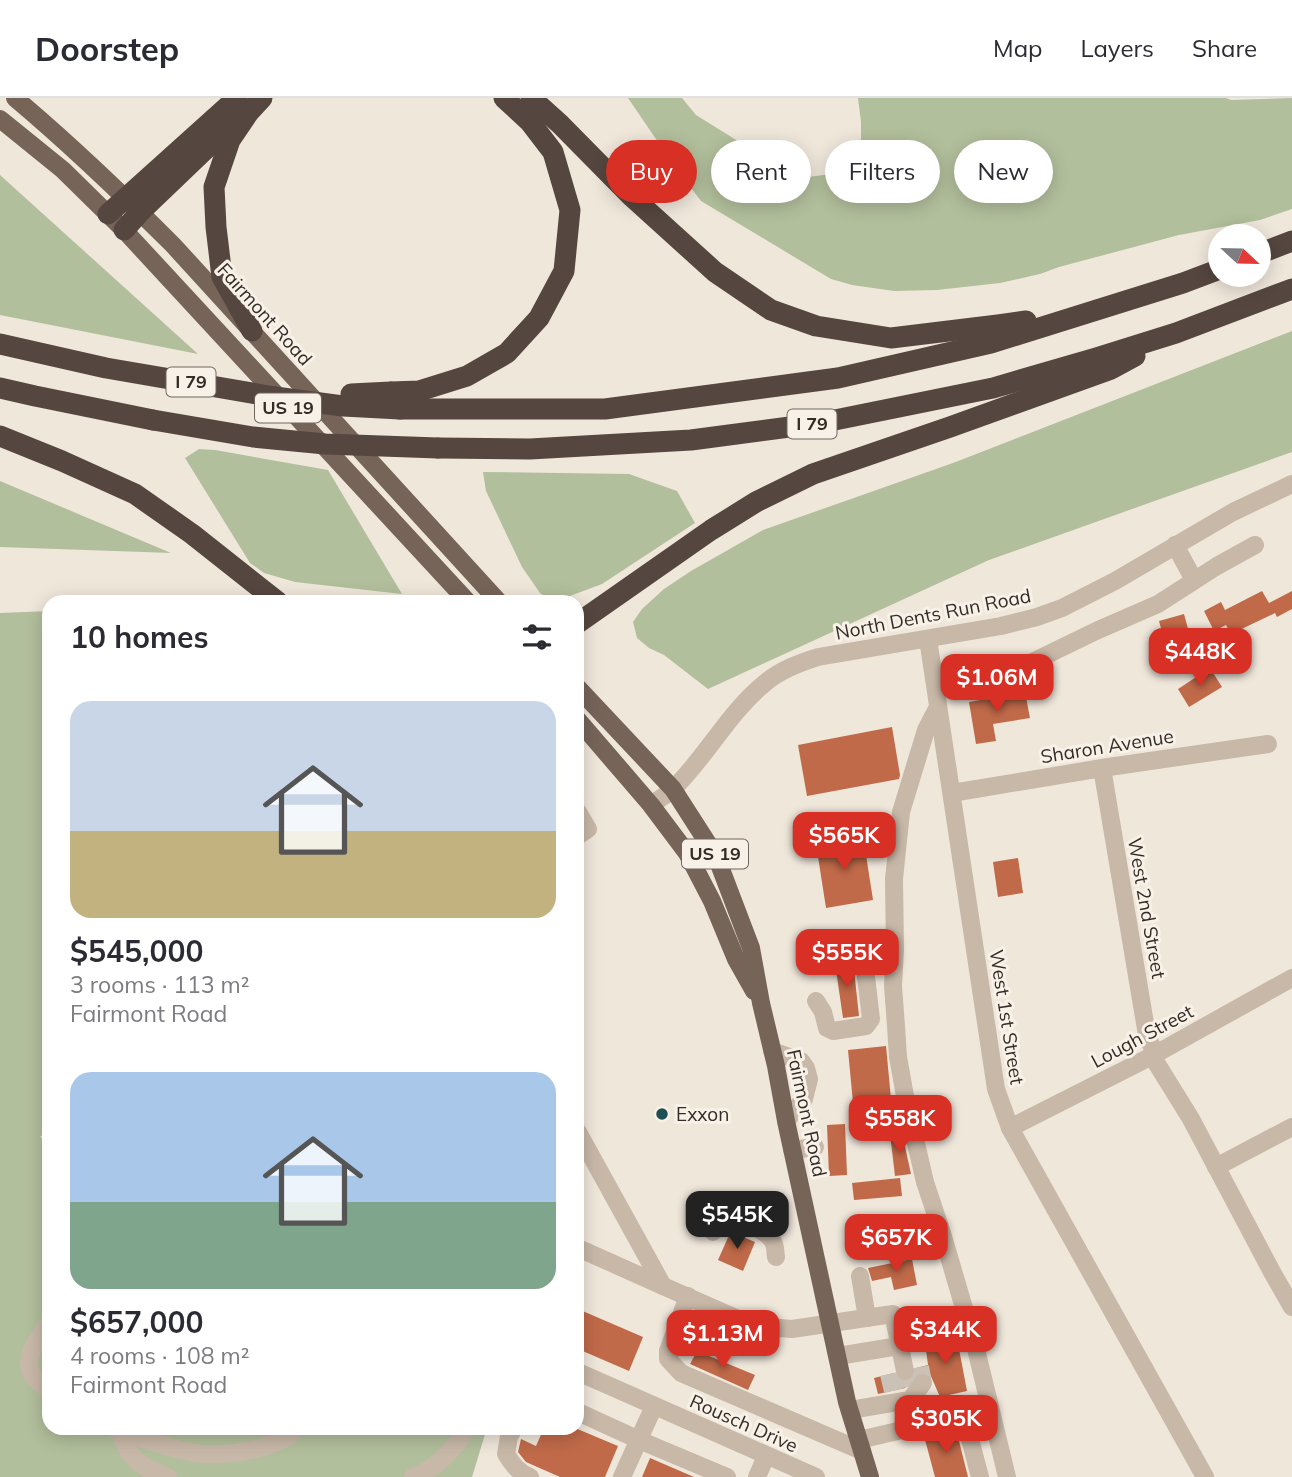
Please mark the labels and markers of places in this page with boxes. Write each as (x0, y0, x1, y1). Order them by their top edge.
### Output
pin: $448K (1151, 628, 1249, 688)
pin: $1.06M (940, 654, 1054, 714)
pin: $565K (795, 812, 893, 872)
pin: $555K (798, 930, 896, 989)
pin: $558K (851, 1096, 949, 1155)
place label: Exxon (676, 1102, 729, 1126)
marker: Exxon (654, 1106, 670, 1122)
pin: $545K (688, 1192, 786, 1251)
pin: $657K (847, 1214, 945, 1274)
pin: $344K (896, 1306, 994, 1366)
pin: $1.13M (666, 1310, 780, 1370)
pin: $305K (897, 1396, 995, 1455)

